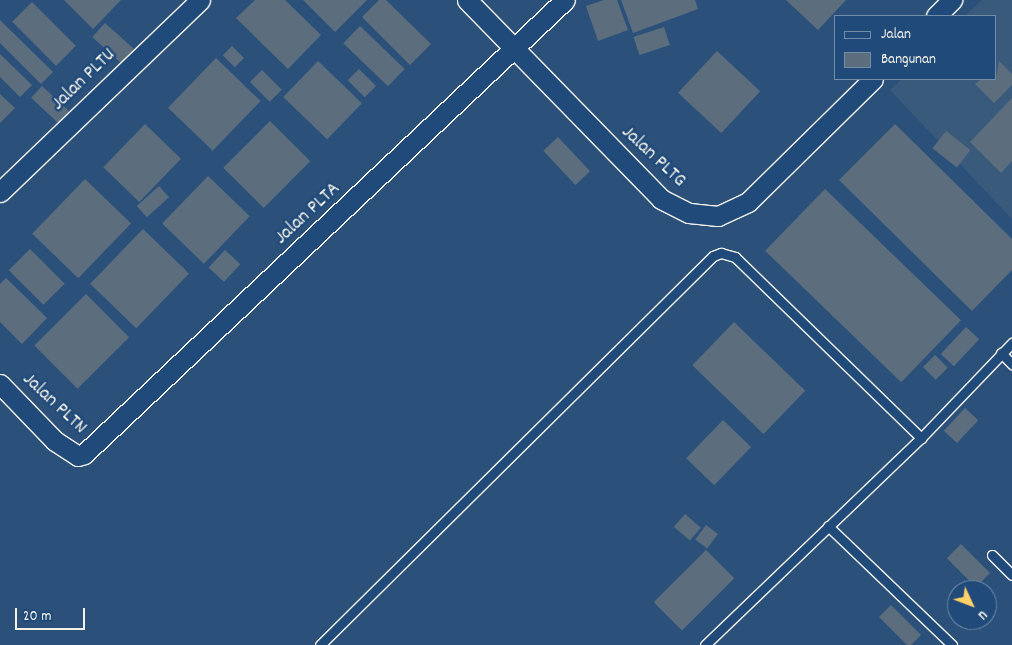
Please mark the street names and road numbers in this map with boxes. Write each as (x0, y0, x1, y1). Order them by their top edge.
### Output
street label: Jalan PLTU (47, 44, 121, 116)
street label: Jalan PLTG (616, 121, 690, 193)
street label: Jalan PLTA (270, 178, 346, 250)
street label: Jalan PLTN (17, 368, 91, 440)

